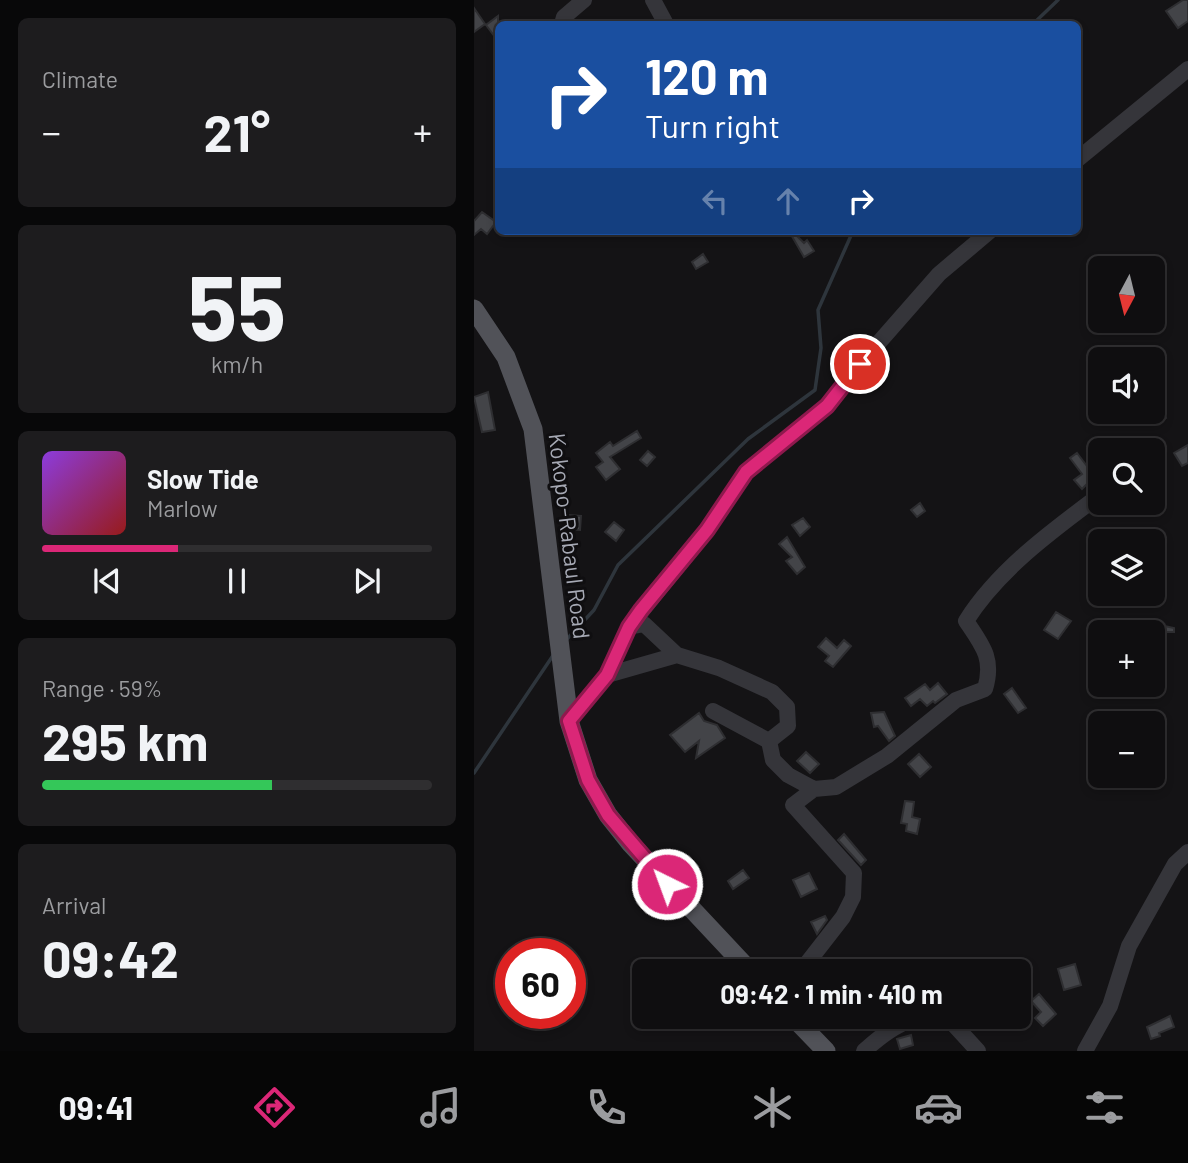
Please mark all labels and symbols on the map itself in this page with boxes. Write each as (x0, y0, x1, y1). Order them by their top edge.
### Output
north arrow (1088, 256, 1165, 332)
pin (830, 334, 890, 394)
street label: Kokopo-Rabaul Road (543, 431, 597, 641)
position arrow (630, 847, 704, 921)
speed limit sign: 60 (495, 938, 586, 1029)

